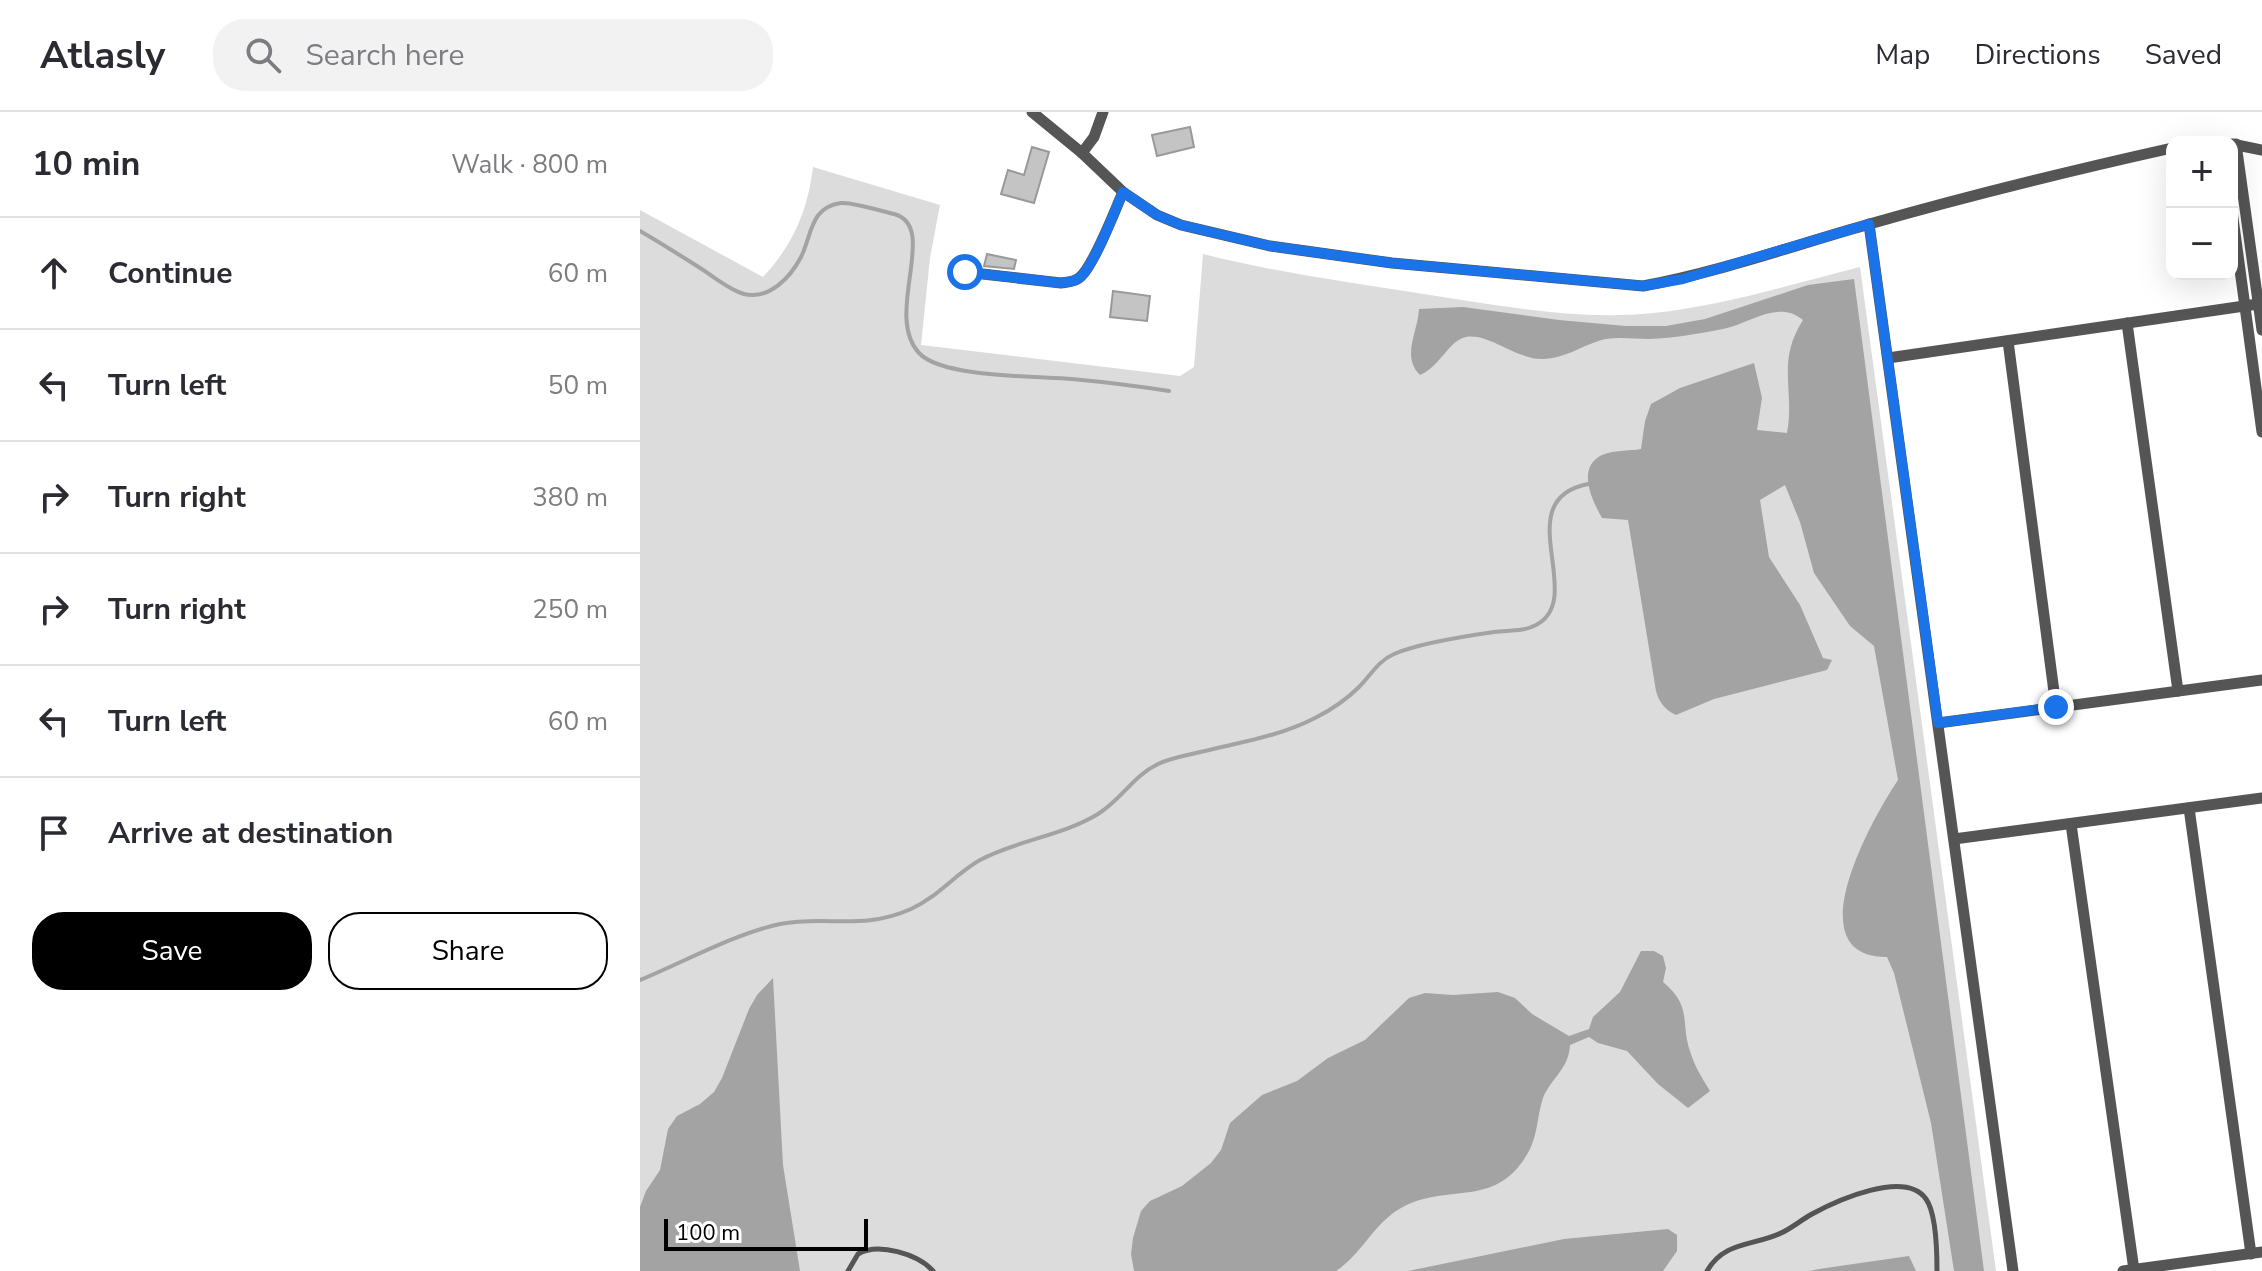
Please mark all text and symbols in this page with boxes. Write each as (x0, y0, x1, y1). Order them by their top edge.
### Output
search box (213, 19, 773, 91)
text: Atlasly (40, 30, 165, 81)
icon: search (241, 33, 285, 77)
text: Search here (305, 35, 464, 76)
text: Map (1875, 36, 1930, 74)
text: Directions (1974, 36, 2101, 74)
text: Saved (2145, 36, 2222, 74)
map controls (2166, 136, 2238, 280)
button: + (2166, 136, 2238, 208)
text: 10 min (32, 141, 140, 187)
text: Walk · 800 m (451, 147, 608, 182)
button: − (2166, 208, 2238, 280)
icon: ahead (32, 251, 76, 295)
text: Continue (108, 253, 233, 294)
route start (947, 254, 983, 290)
text: 60 m (548, 256, 608, 291)
icon: left (32, 363, 76, 407)
text: Turn left (108, 365, 226, 406)
text: 50 m (548, 368, 608, 403)
icon: right (32, 475, 76, 519)
text: Turn right (108, 477, 246, 518)
text: 380 m (532, 480, 608, 515)
icon: right (32, 587, 76, 631)
text: Turn right (108, 589, 246, 630)
text: 250 m (532, 592, 608, 627)
route end (2038, 689, 2074, 725)
icon: left (32, 699, 76, 743)
text: Turn left (108, 701, 226, 742)
text: 60 m (548, 704, 608, 739)
icon: arrive (32, 811, 76, 855)
text: Arrive at destination (108, 813, 393, 854)
button: Save (32, 912, 312, 990)
button: Share (328, 912, 608, 990)
scale bar (664, 1215, 868, 1251)
text: 100 m (676, 1218, 740, 1248)

